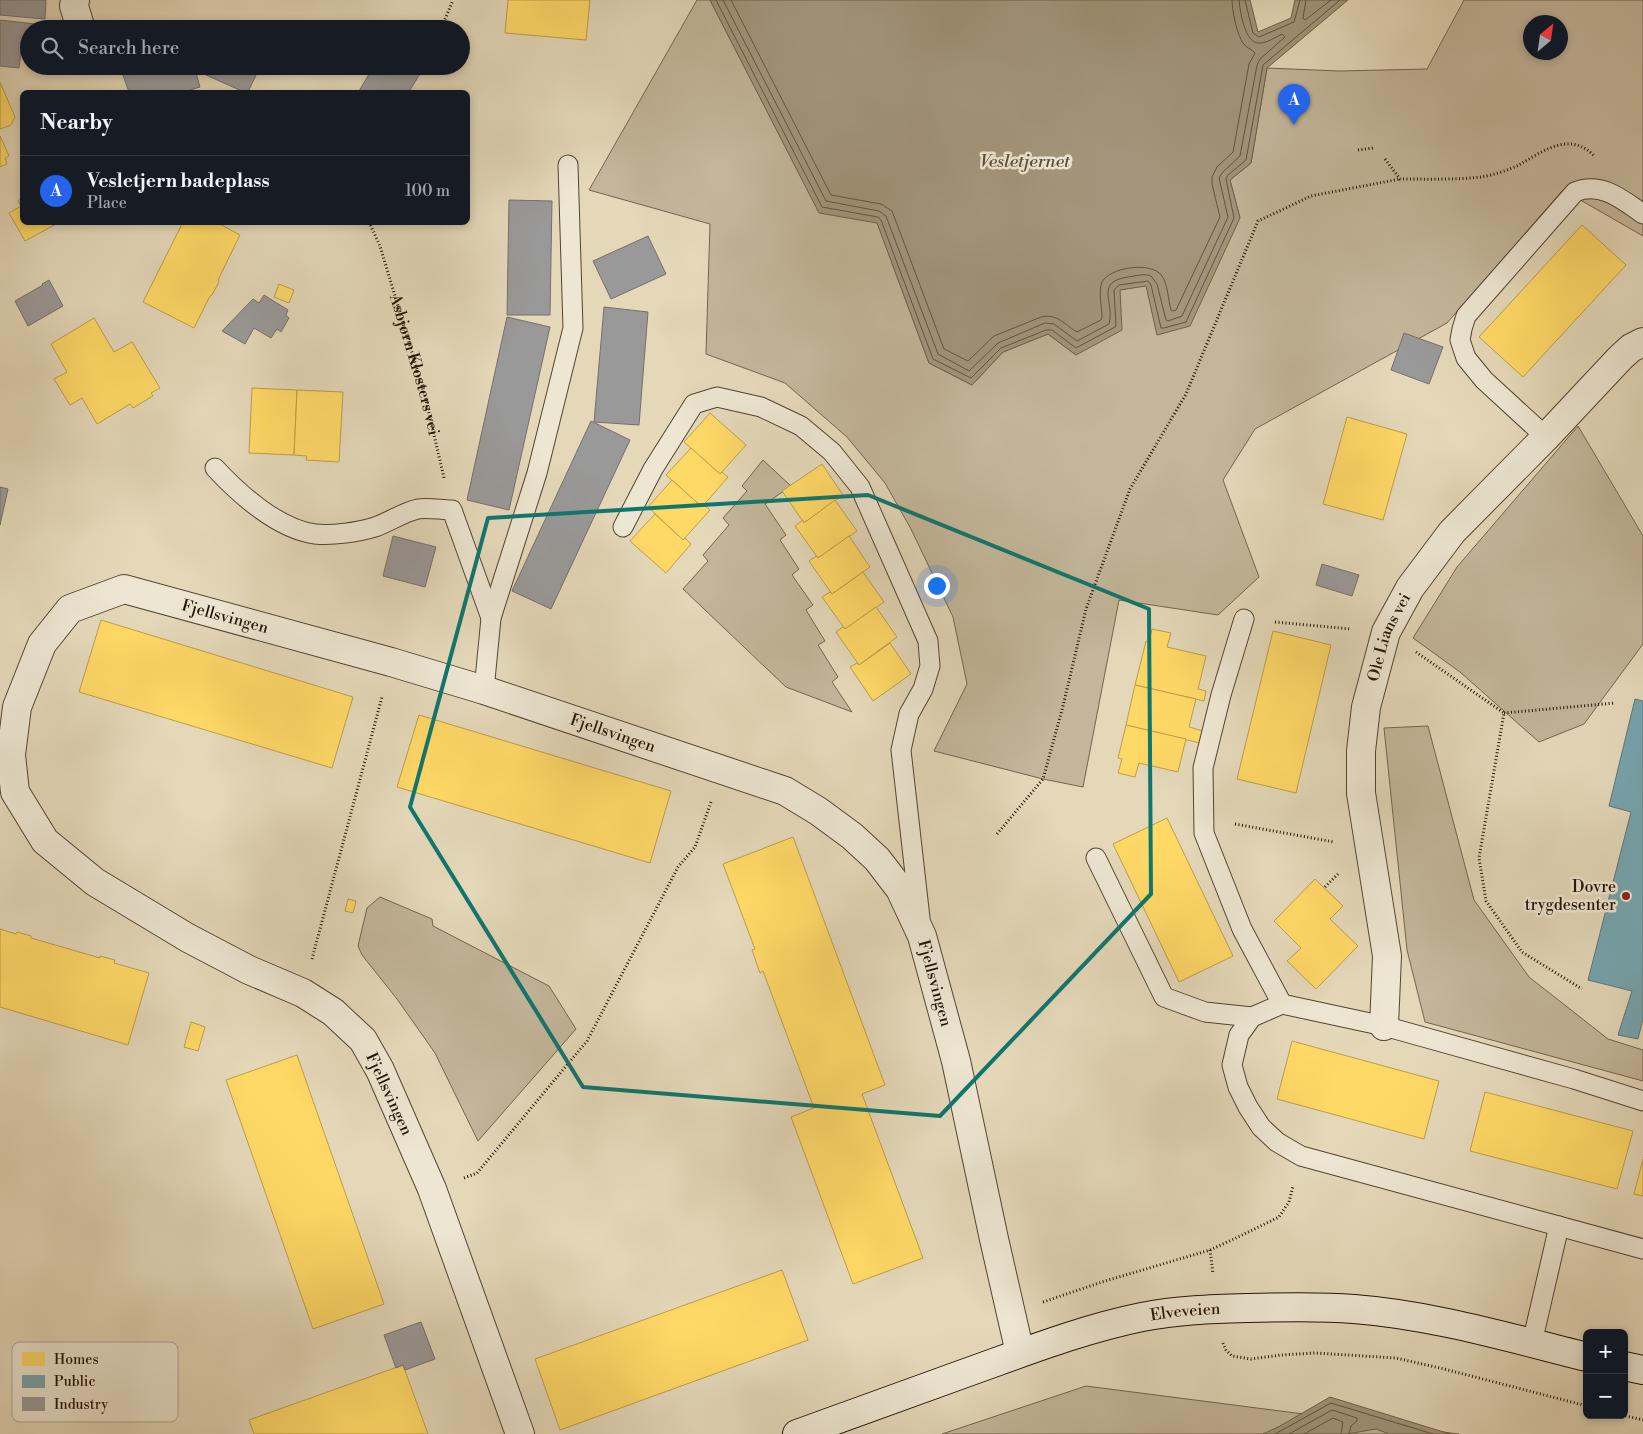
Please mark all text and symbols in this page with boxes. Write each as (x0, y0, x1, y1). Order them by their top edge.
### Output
north arrow (1523, 15, 1568, 60)
search box (20, 20, 470, 75)
icon: search (38, 34, 66, 62)
text: Search here (78, 36, 179, 60)
pin: A (1278, 84, 1310, 125)
text: Nearby (40, 110, 113, 136)
water label: Vesletjernet (980, 150, 1071, 173)
text: Vesletjern badeplass (87, 169, 270, 193)
text: A (50, 181, 62, 201)
text: 100 m (405, 181, 450, 201)
text: Place (87, 193, 127, 213)
street label: Asbjørn Klosters vei (385, 291, 444, 437)
your location (924, 573, 950, 599)
street label: Ole Lians vei (1363, 590, 1415, 684)
street label: Fjellsvingen (179, 595, 271, 638)
street label: Fjellsvingen (567, 710, 659, 757)
place label: Dovre trygdesenter (1525, 877, 1616, 915)
marker: Dovre trygdesenter (1620, 890, 1632, 902)
street label: Fjellsvingen (913, 938, 956, 1029)
street label: Fjellsvingen (361, 1049, 417, 1139)
street label: Elveveien (1149, 1299, 1221, 1325)
map controls (1583, 1329, 1628, 1419)
button: + (1583, 1329, 1628, 1374)
legend (12, 1342, 178, 1422)
text: Homes (54, 1351, 99, 1369)
text: Public (54, 1373, 95, 1391)
button: − (1583, 1374, 1628, 1419)
text: Industry (54, 1396, 108, 1414)

